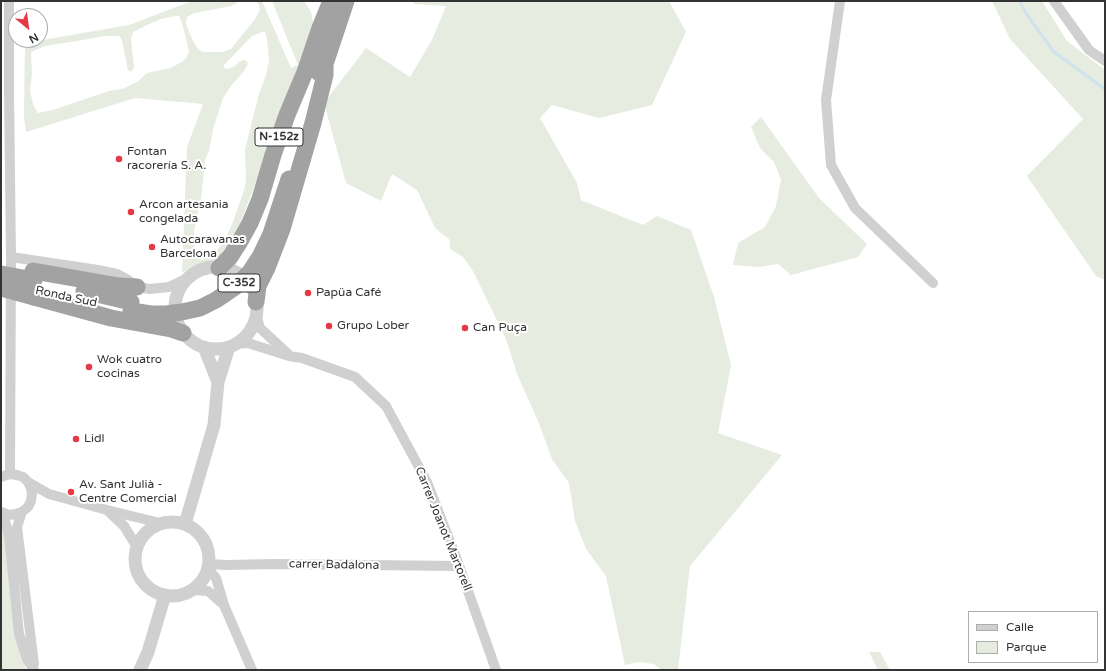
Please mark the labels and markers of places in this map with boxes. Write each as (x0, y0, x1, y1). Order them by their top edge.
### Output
place label: Fontan racorería S. A. (127, 145, 206, 173)
marker: Fontan racorería S. A. (114, 154, 124, 164)
place label: Arcon artesania congelada (139, 198, 229, 226)
marker: Arcon artesania congelada (126, 207, 136, 217)
place label: Autocaravanas Barcelona (160, 233, 245, 261)
marker: Autocaravanas Barcelona (147, 242, 157, 252)
place label: Papüa Café (316, 286, 381, 300)
marker: Papüa Café (303, 288, 313, 298)
place label: Grupo Lober (337, 319, 409, 333)
marker: Grupo Lober (324, 321, 334, 331)
place label: Can Puça (473, 321, 527, 335)
marker: Can Puça (460, 323, 470, 333)
place label: Wok cuatro cocinas (97, 353, 162, 381)
marker: Wok cuatro cocinas (84, 362, 94, 372)
place label: Lidl (84, 432, 104, 446)
marker: Lidl (71, 434, 81, 444)
place label: Av. Sant Julià - Centre Comercial (79, 478, 177, 506)
marker: Av. Sant Julià - Centre Comercial (66, 487, 76, 497)

